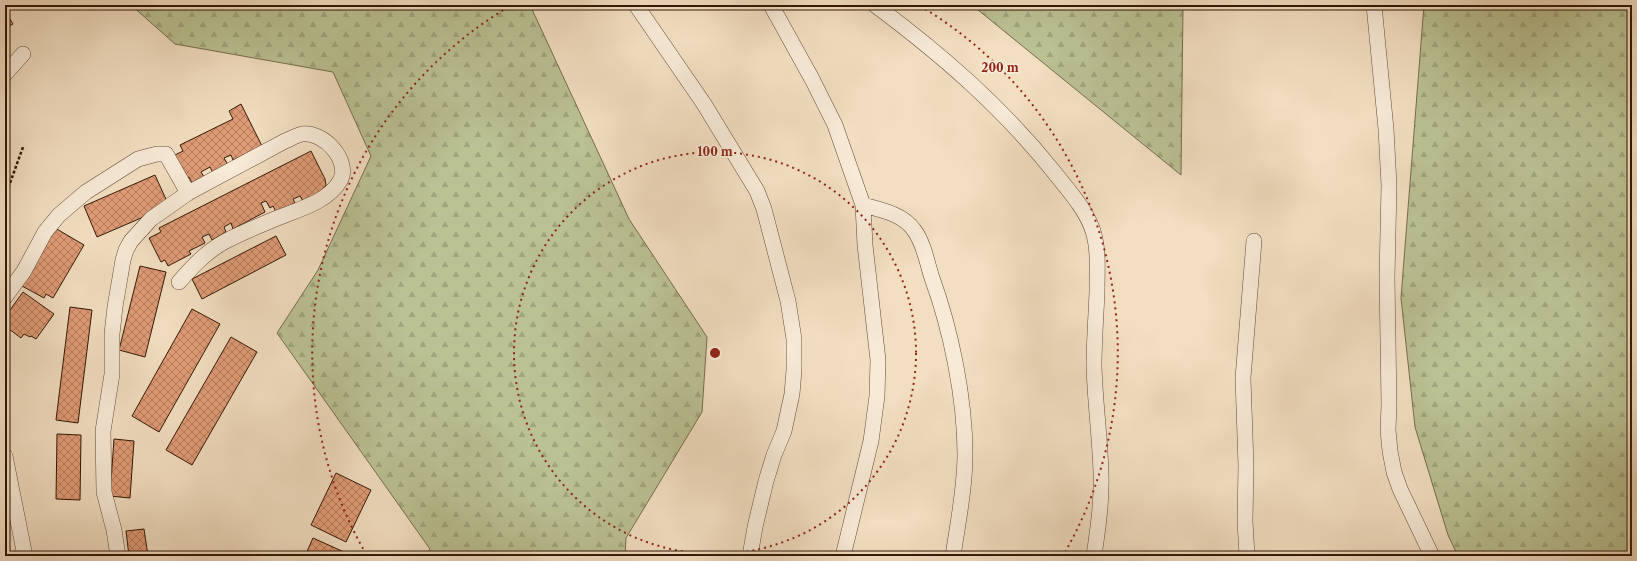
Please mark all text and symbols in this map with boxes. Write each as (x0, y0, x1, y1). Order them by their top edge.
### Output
text: 200 m (981, 60, 1019, 75)
text: 100 m (697, 144, 733, 159)
centre of rings (708, 346, 722, 360)

